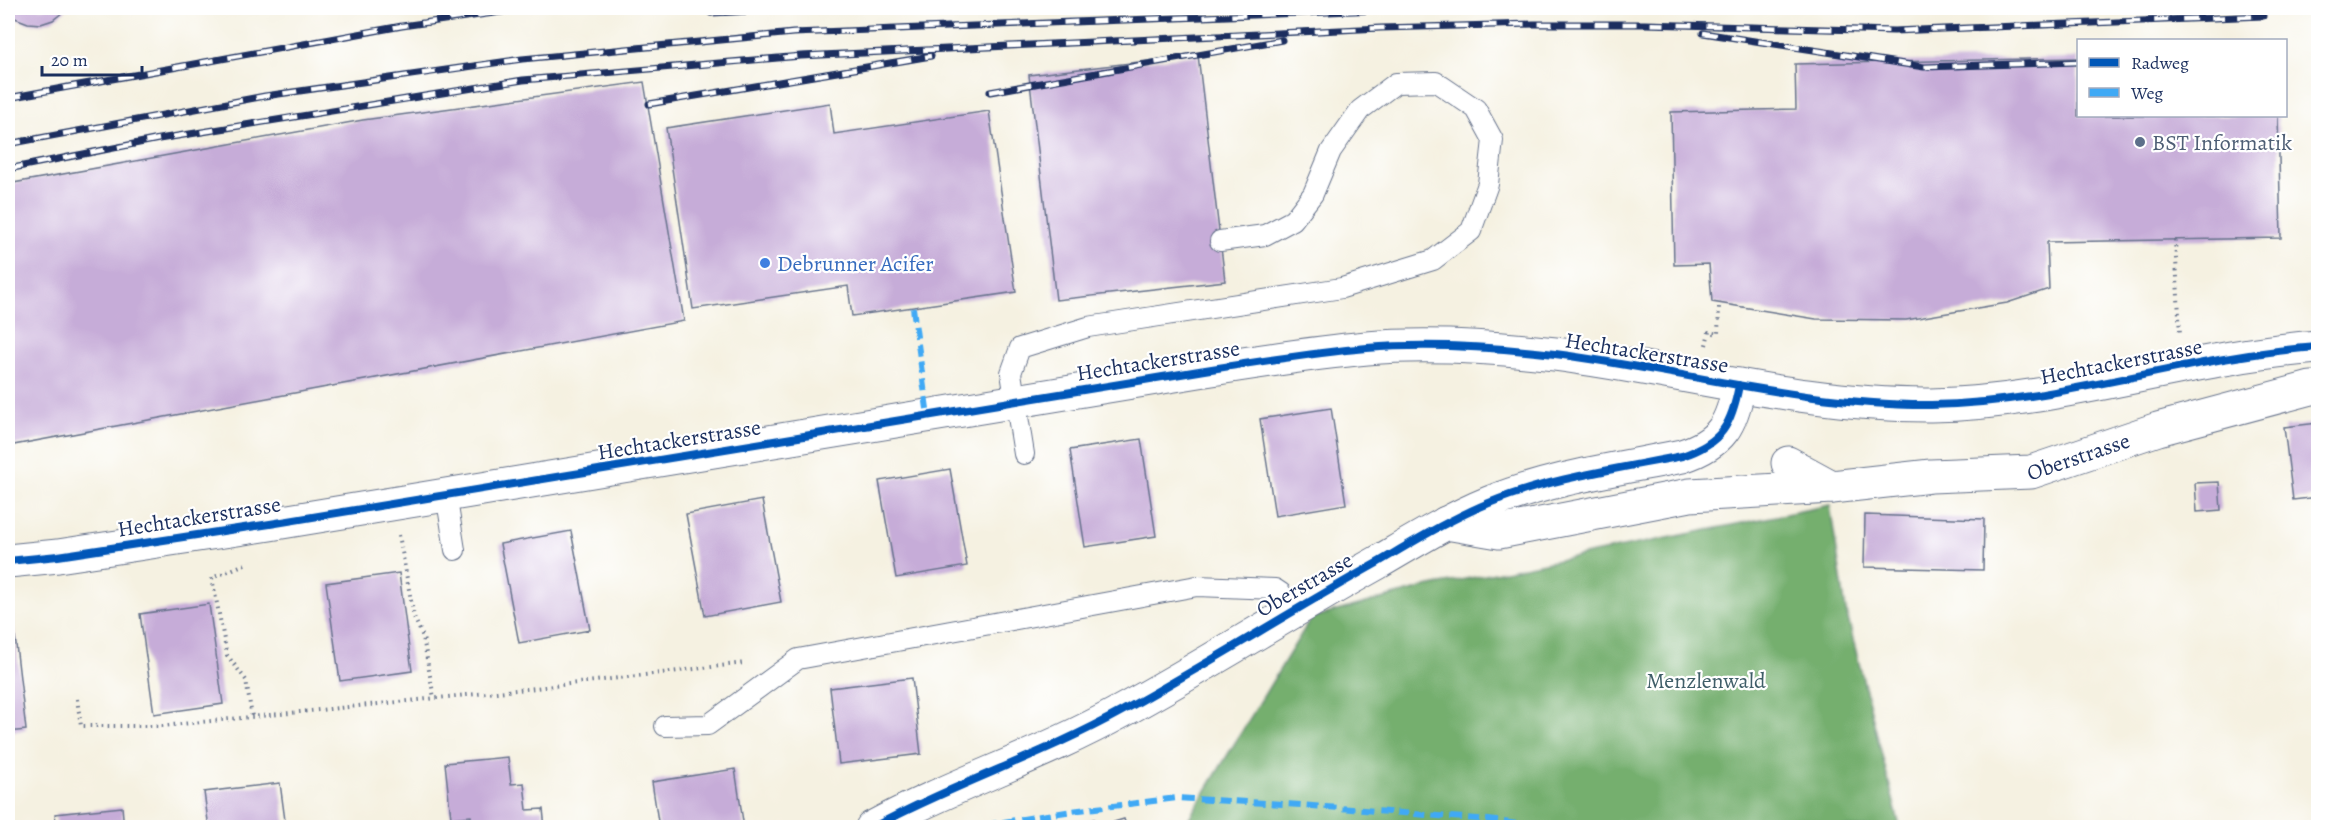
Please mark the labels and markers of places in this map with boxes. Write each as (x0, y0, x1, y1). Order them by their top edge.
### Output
place label: BST Informatik (2152, 128, 2292, 158)
marker: BST Informatik (2133, 135, 2147, 149)
place label: Debrunner Acifer (777, 249, 934, 279)
marker: Debrunner Acifer (758, 256, 772, 270)

